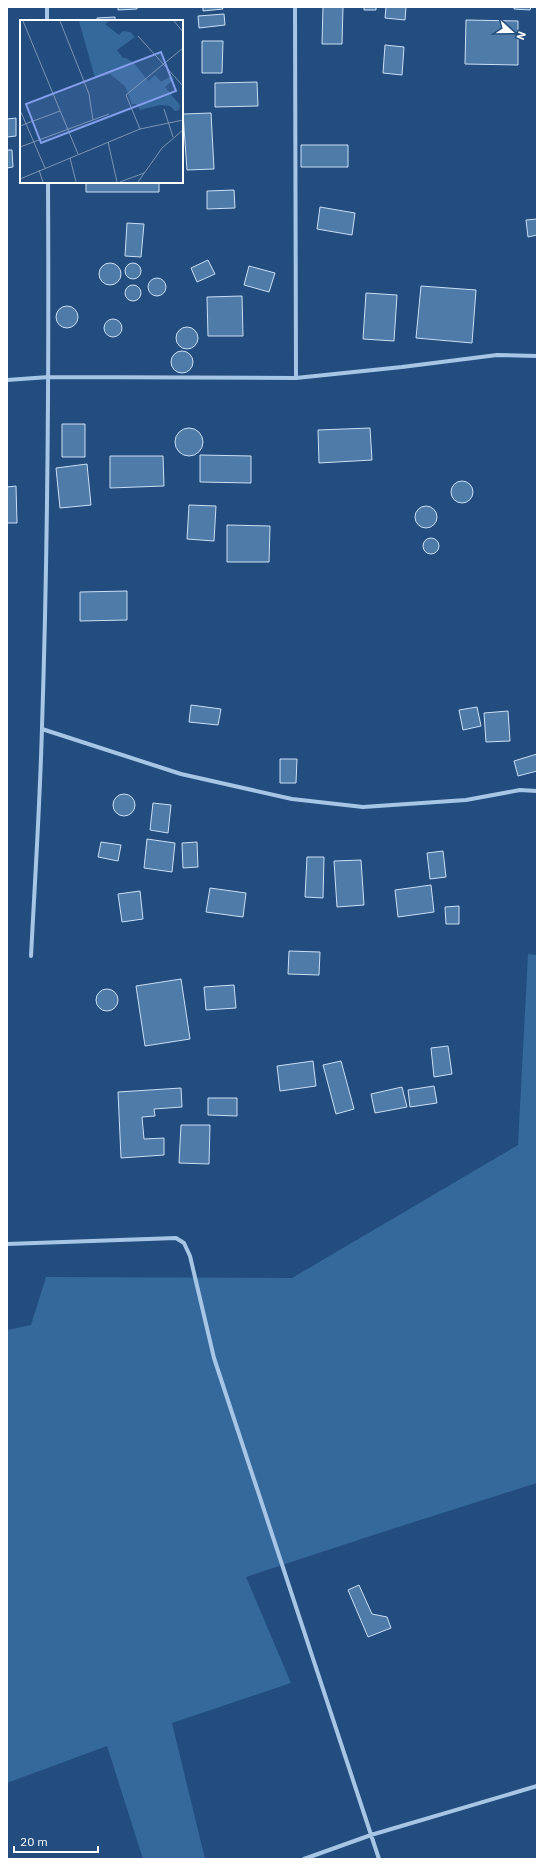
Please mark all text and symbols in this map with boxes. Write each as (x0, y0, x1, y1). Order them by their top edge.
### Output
north arrow (492, 12, 532, 52)
inset map (20, 20, 183, 183)
text: N (513, 29, 529, 42)
scale bar (14, 1828, 98, 1854)
text: 20 m (20, 1834, 48, 1849)

